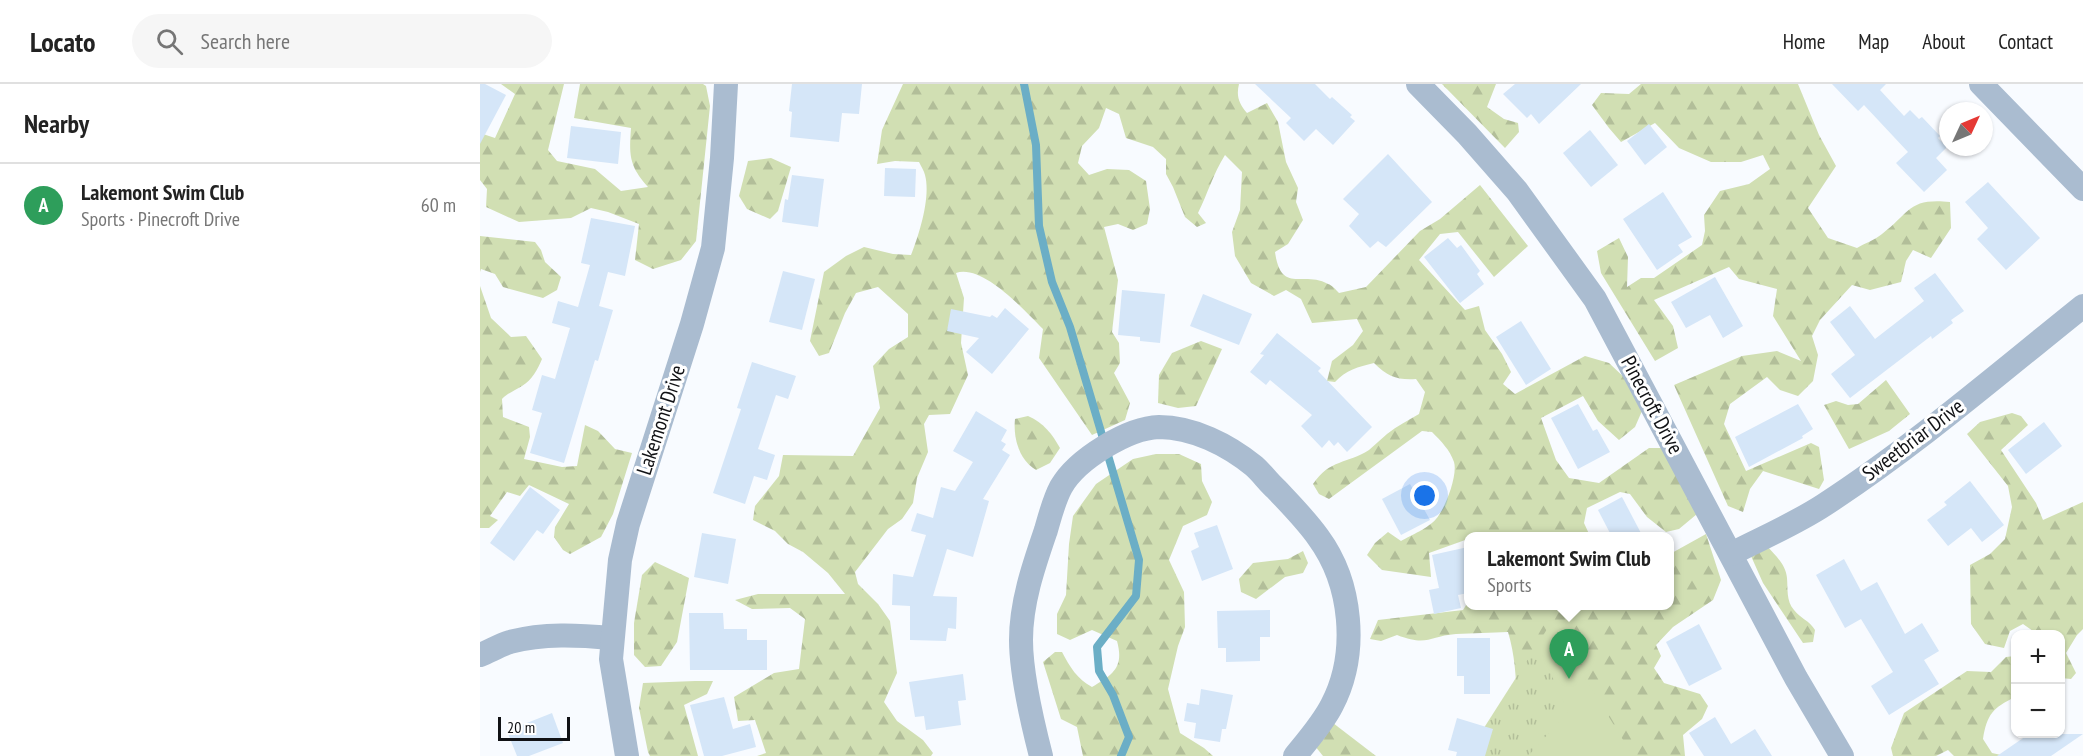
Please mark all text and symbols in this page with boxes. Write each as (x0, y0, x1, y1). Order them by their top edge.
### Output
search box (132, 14, 552, 68)
text: Locato (30, 23, 96, 60)
icon: search (153, 25, 186, 58)
text: Search here (201, 27, 290, 55)
text: Home (1783, 28, 1825, 55)
text: Map (1858, 28, 1889, 55)
text: About (1922, 28, 1965, 55)
text: Contact (1998, 28, 2053, 55)
north arrow (1939, 102, 1993, 156)
text: Nearby (24, 107, 89, 140)
text: Lakemont Swim Club (81, 178, 244, 206)
text: A (38, 192, 49, 218)
text: 60 m (421, 192, 456, 218)
text: Sports · Pinecroft Drive (81, 206, 240, 232)
street label: Pinecroft Drive (1615, 351, 1690, 459)
street label: Lakemont Drive (630, 362, 691, 478)
street label: Sweetbriar Drive (1857, 393, 1969, 487)
your location (1410, 481, 1439, 510)
popup (1464, 532, 1674, 610)
text: Lakemont Swim Club (1487, 544, 1651, 572)
text: Sports (1487, 572, 1531, 598)
pin: A (1550, 630, 1588, 679)
map controls (2011, 630, 2065, 738)
button: + (2011, 630, 2065, 684)
button: − (2011, 684, 2065, 738)
scale bar (498, 714, 570, 742)
text: 20 m (507, 717, 535, 737)

